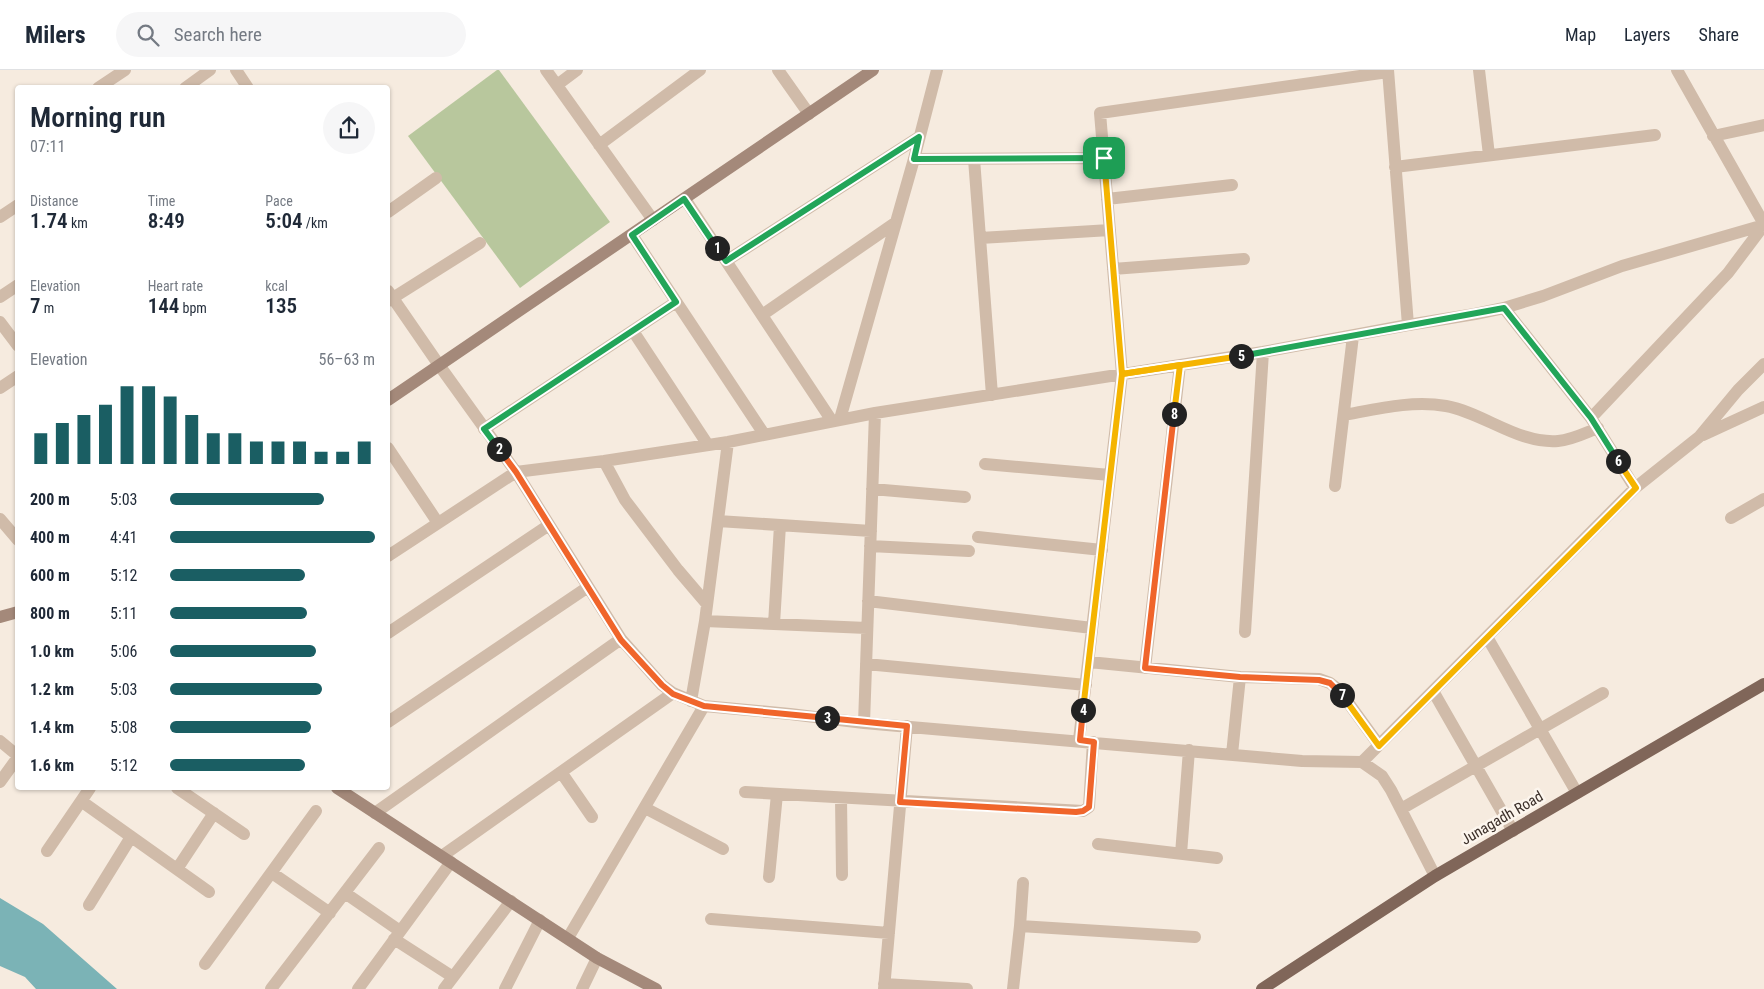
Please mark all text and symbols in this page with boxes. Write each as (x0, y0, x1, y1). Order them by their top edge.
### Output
search box (116, 12, 466, 57)
text: Milers (25, 21, 86, 49)
icon: search (134, 21, 162, 49)
text: Search here (174, 23, 262, 46)
text: Map (1565, 24, 1596, 45)
text: Layers (1624, 24, 1671, 45)
text: Share (1699, 24, 1739, 45)
text: Morning run (30, 101, 166, 134)
button: share (323, 102, 375, 154)
text: 07:11 (30, 137, 65, 156)
pin (1083, 137, 1125, 179)
icon: arrive (1090, 144, 1118, 172)
text: Distance (30, 193, 78, 209)
text: Time (148, 193, 175, 209)
text: Pace (265, 193, 293, 209)
text: 1.74 (30, 209, 68, 233)
text: 8:49 (148, 209, 185, 233)
text: 5:04 (265, 209, 303, 233)
text: km (68, 215, 88, 231)
text: /km (303, 215, 328, 231)
pin: 1 (704, 236, 730, 260)
text: 1 (714, 240, 721, 256)
text: Elevation (30, 278, 80, 294)
text: Heart rate (148, 278, 203, 294)
text: kcal (265, 278, 288, 294)
text: 7 (30, 294, 41, 318)
text: 144 (148, 294, 179, 318)
text: 135 (265, 294, 297, 318)
text: m (41, 300, 54, 316)
text: bpm (179, 300, 207, 316)
pin: 5 (1228, 344, 1254, 368)
text: 5 (1238, 348, 1245, 364)
text: Elevation (30, 350, 88, 369)
text: 56–63 m (319, 350, 375, 369)
pin: 8 (1162, 402, 1186, 426)
text: 8 (1171, 406, 1178, 422)
pin: 2 (486, 436, 512, 462)
text: 2 (496, 441, 503, 457)
pin: 6 (1606, 448, 1630, 474)
text: 6 (1615, 453, 1622, 469)
text: 200 m (30, 490, 70, 509)
text: 5:03 (110, 490, 137, 509)
text: 400 m (30, 528, 70, 547)
text: 4:41 (110, 528, 137, 547)
text: 600 m (30, 566, 70, 585)
text: 5:12 (110, 566, 137, 585)
text: 800 m (30, 604, 70, 623)
text: 5:11 (110, 604, 137, 623)
text: 1.0 km (30, 642, 74, 661)
text: 5:06 (110, 642, 137, 661)
text: 1.2 km (30, 680, 74, 699)
text: 5:03 (110, 680, 137, 699)
pin: 7 (1330, 682, 1354, 708)
text: 7 (1339, 687, 1346, 703)
pin: 4 (1070, 698, 1096, 722)
text: 4 (1080, 702, 1087, 718)
pin: 3 (814, 706, 840, 730)
text: 3 (824, 710, 831, 726)
text: 1.4 km (30, 718, 74, 737)
text: 5:08 (110, 718, 137, 737)
text: 1.6 km (30, 756, 74, 775)
text: 5:12 (110, 756, 137, 775)
street label: Junagadh Road (1458, 787, 1546, 849)

